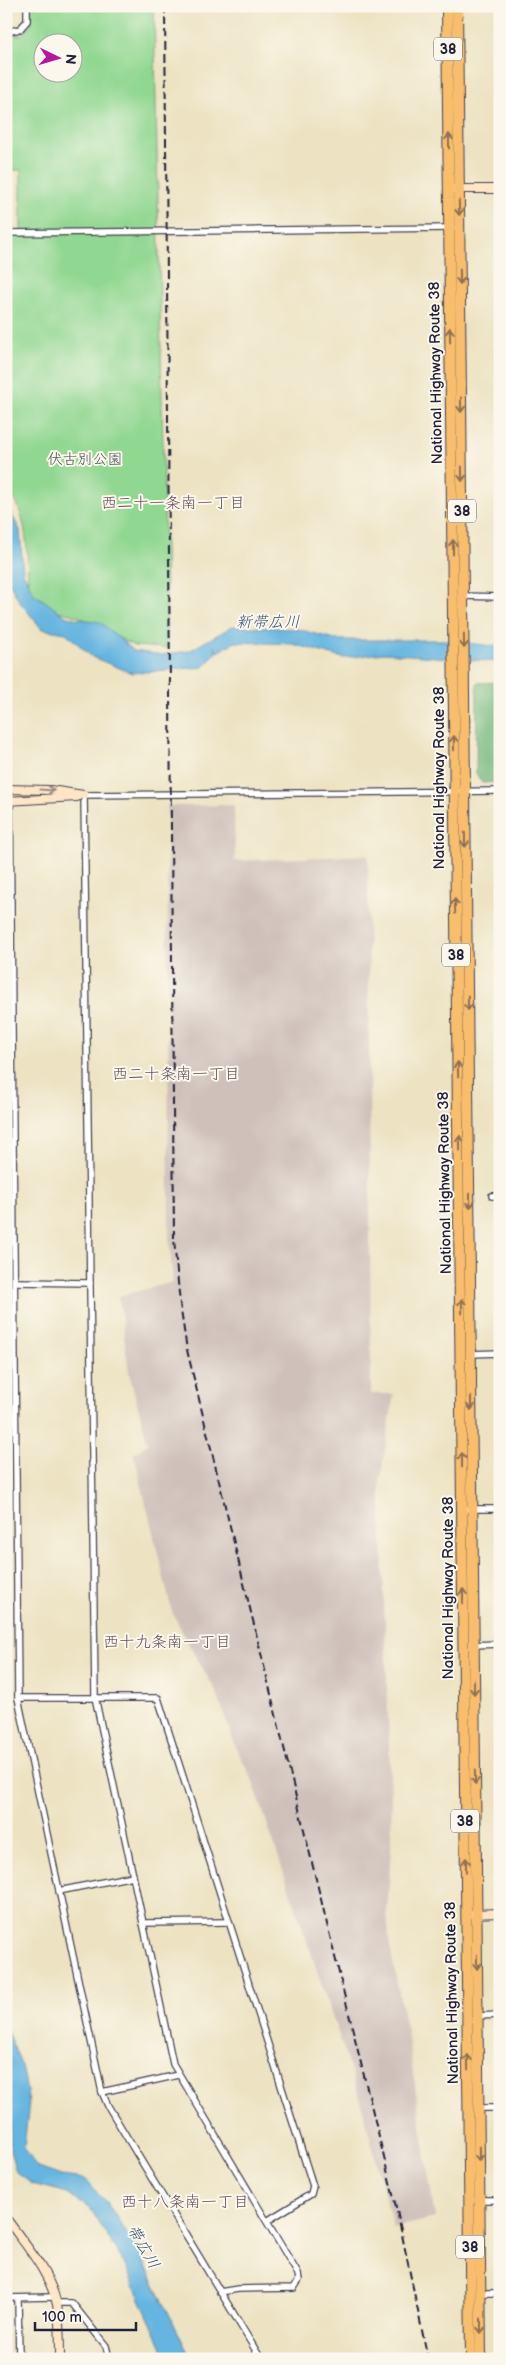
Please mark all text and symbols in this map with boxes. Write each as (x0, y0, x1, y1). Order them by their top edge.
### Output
north arrow (32, 32, 82, 82)
road number: 38 (434, 38, 462, 61)
text: N (62, 53, 79, 65)
one-way arrow (444, 133, 453, 149)
one-way arrow (454, 200, 464, 216)
one-way arrow (455, 268, 465, 284)
street label: National Highway Route 38 (425, 281, 447, 465)
one-way arrow (446, 327, 455, 343)
one-way arrow (456, 396, 466, 412)
park label: 伏古別公園 (47, 450, 123, 469)
one-way arrow (457, 466, 467, 482)
district label: 西二十一条南一丁目 (101, 494, 245, 513)
road number: 38 (448, 500, 476, 522)
one-way arrow (448, 540, 458, 556)
water label: 新帯広川 (236, 613, 300, 632)
one-way arrow (459, 632, 469, 649)
street label: National Highway Route 38 (430, 686, 449, 869)
one-way arrow (449, 735, 459, 752)
one-way arrow (39, 786, 55, 795)
one-way arrow (461, 832, 470, 848)
one-way arrow (450, 899, 460, 915)
road number: 38 (442, 944, 470, 966)
one-way arrow (463, 994, 472, 1010)
one-way arrow (453, 1061, 463, 1078)
district label: 西二十条南一丁目 (112, 1065, 240, 1084)
street label: National Highway Route 38 (434, 1091, 456, 1275)
one-way arrow (455, 1135, 464, 1151)
one-way arrow (465, 1192, 475, 1209)
one-way arrow (457, 1298, 466, 1314)
one-way arrow (466, 1394, 476, 1410)
one-way arrow (457, 1452, 467, 1468)
street label: National Highway Route 38 (439, 1496, 458, 1679)
one-way arrow (458, 1588, 468, 1604)
district label: 西十九条南一丁目 (103, 1633, 231, 1652)
one-way arrow (469, 1678, 479, 1694)
one-way arrow (470, 1769, 479, 1785)
road number: 38 (451, 1810, 479, 1832)
one-way arrow (461, 1857, 470, 1873)
street label: National Highway Route 38 (441, 1901, 463, 2085)
one-way arrow (472, 1954, 482, 1970)
one-way arrow (464, 2054, 473, 2070)
one-way arrow (474, 2146, 484, 2162)
district label: 西十八条南一丁目 (121, 2193, 249, 2212)
water label: 帯広川 (123, 2221, 163, 2273)
road number: 38 (456, 2236, 484, 2258)
scale bar (35, 2300, 136, 2332)
text: 100 m (42, 2308, 82, 2327)
one-way arrow (476, 2318, 486, 2334)

